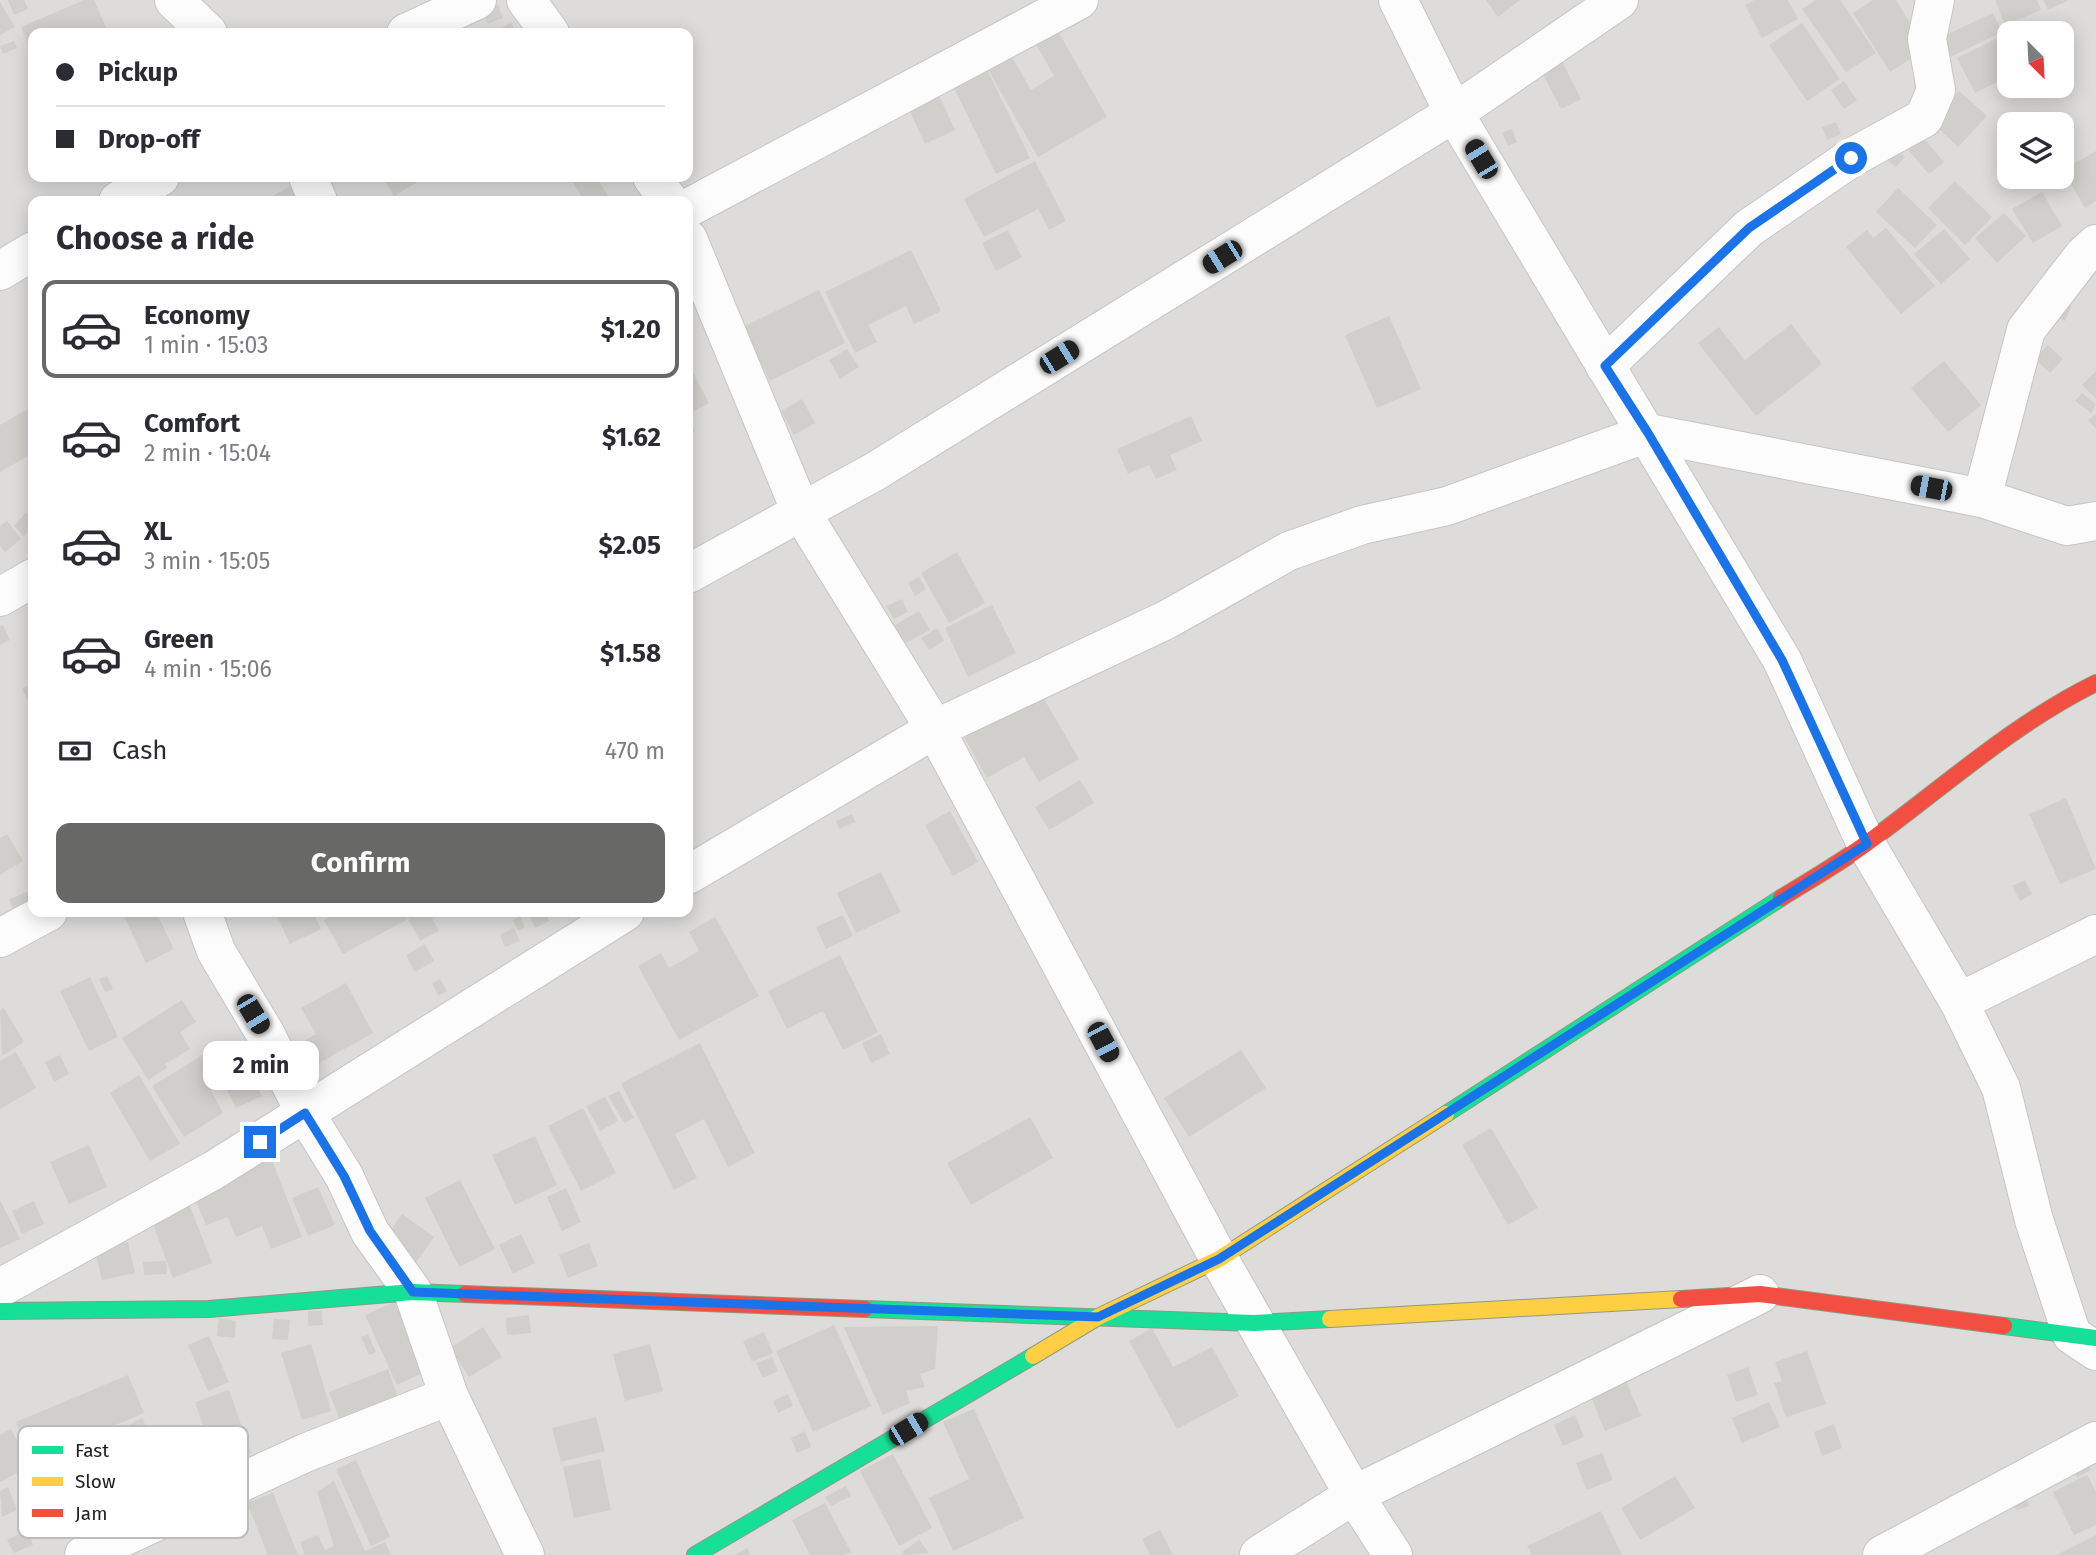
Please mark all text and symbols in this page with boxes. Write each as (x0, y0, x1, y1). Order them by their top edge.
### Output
north arrow (1997, 21, 2074, 98)
map controls (1997, 21, 2074, 189)
text: Pickup (98, 57, 178, 88)
button: layers (1997, 112, 2074, 189)
text: Drop-off (98, 124, 200, 155)
car (1462, 136, 1501, 182)
route start (1835, 142, 1867, 174)
text: Choose a ride (56, 219, 254, 257)
car (1199, 237, 1246, 277)
icon: car (60, 298, 123, 361)
text: Economy (144, 300, 250, 331)
text: $1.20 (601, 314, 661, 345)
text: 1 min · 15:03 (144, 331, 269, 359)
car (1036, 337, 1083, 377)
icon: car (60, 406, 123, 469)
text: Comfort (144, 408, 240, 439)
text: $1.62 (602, 422, 661, 453)
text: 2 min · 15:04 (144, 439, 271, 467)
car (1909, 474, 1954, 502)
icon: car (60, 514, 123, 577)
text: XL (144, 516, 172, 547)
text: $2.05 (599, 530, 661, 561)
text: 3 min · 15:05 (144, 547, 270, 575)
icon: car (60, 622, 123, 685)
text: Green (144, 624, 214, 655)
text: $1.58 (600, 638, 661, 669)
text: 4 min · 15:06 (144, 655, 272, 683)
icon: cash (56, 732, 94, 770)
text: Cash (112, 735, 168, 766)
text: 470 m (605, 737, 665, 765)
button: Confirm (56, 823, 665, 903)
car (234, 991, 273, 1037)
car (1084, 1019, 1123, 1065)
callout: 2 min (202, 1040, 318, 1090)
text: 2 min (233, 1051, 289, 1079)
route end (244, 1126, 276, 1158)
car (885, 1409, 932, 1449)
legend (18, 1426, 248, 1538)
text: Fast (75, 1439, 109, 1462)
text: Slow (75, 1470, 116, 1493)
text: Jam (75, 1502, 107, 1525)

